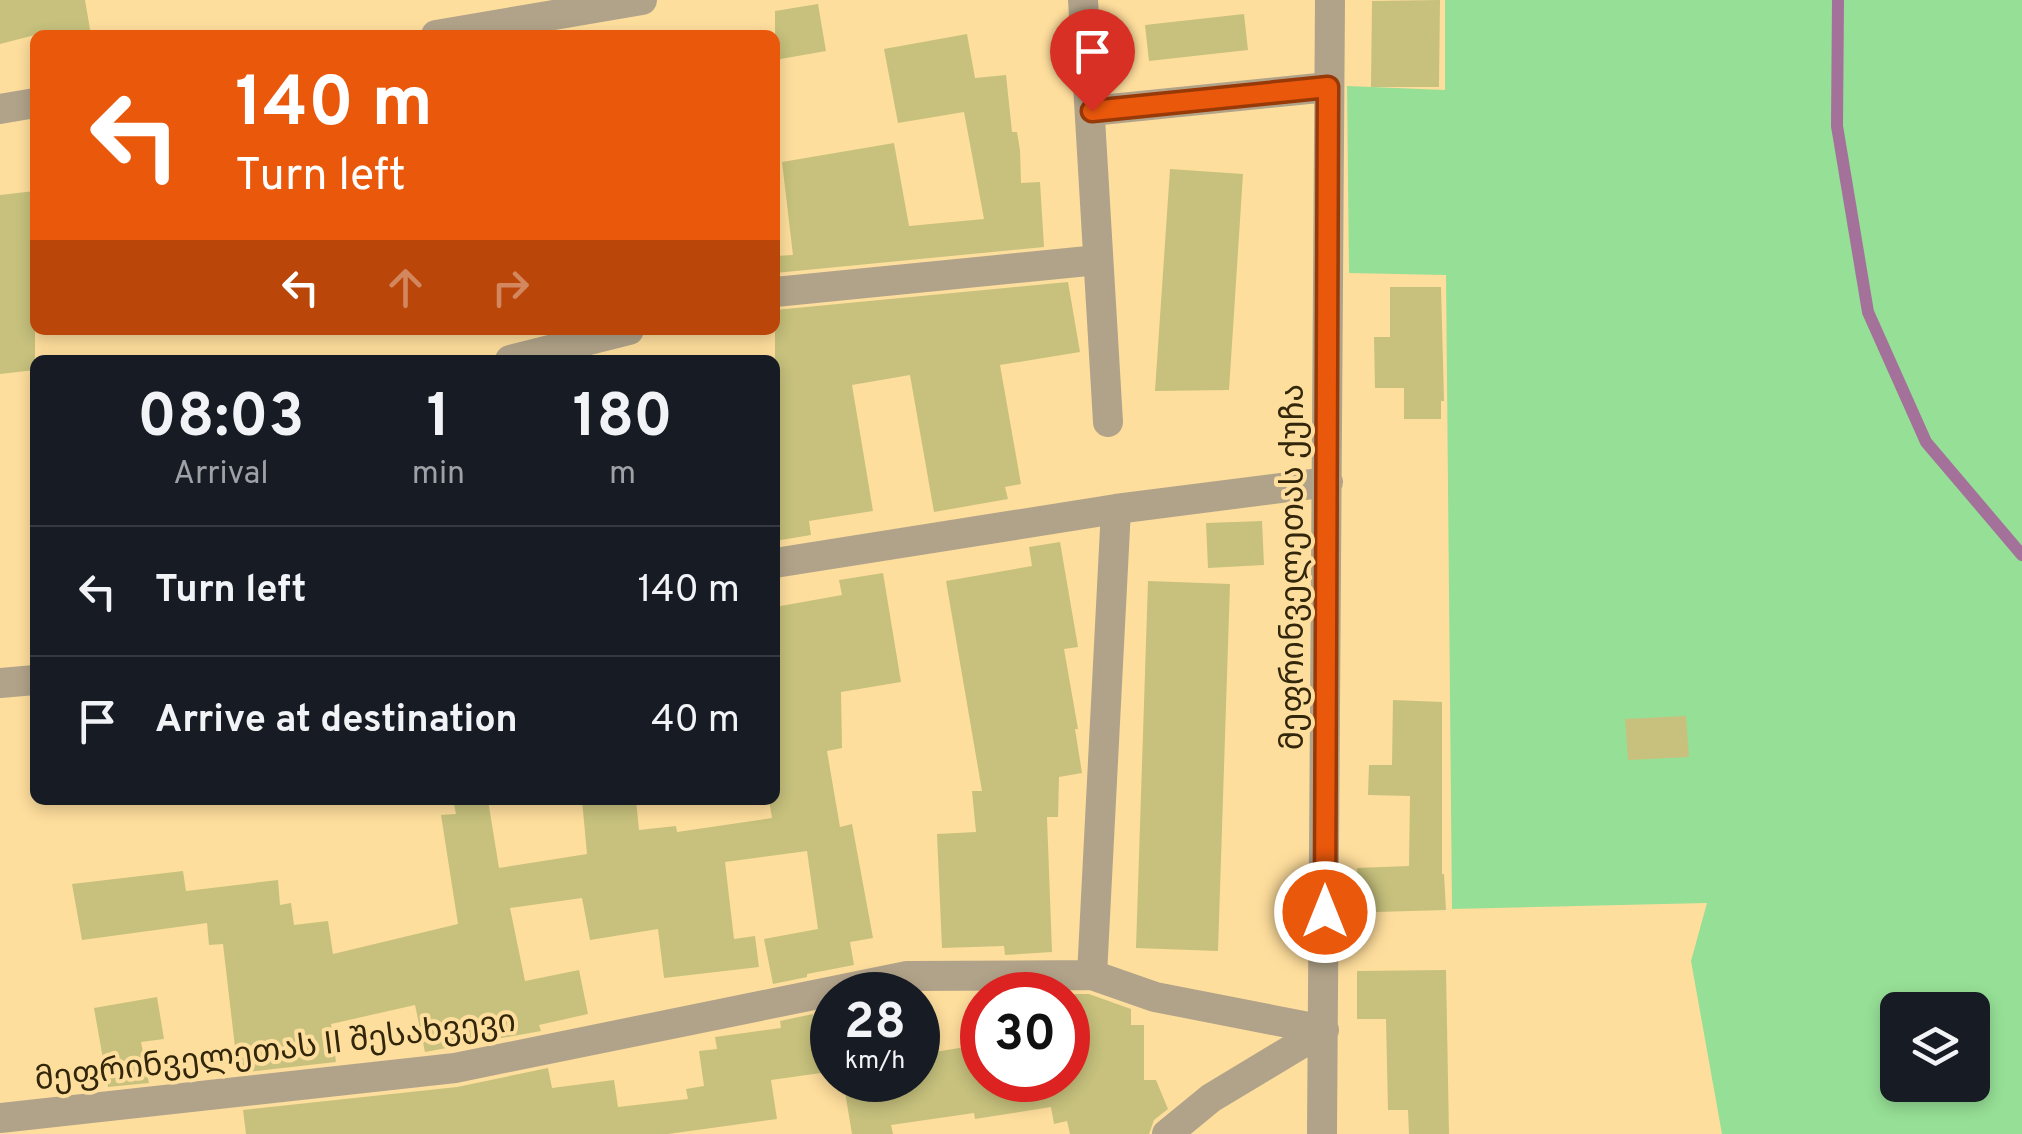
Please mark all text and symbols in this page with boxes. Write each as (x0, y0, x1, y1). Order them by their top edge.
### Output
pin (1050, 9, 1135, 112)
icon: arrive (1065, 24, 1120, 79)
text: 140 m (235, 62, 433, 151)
icon: left (70, 70, 200, 200)
text: Turn left (235, 149, 406, 206)
icon: left (273, 260, 328, 315)
icon: ahead (378, 260, 433, 315)
icon: right (483, 260, 538, 315)
text: 08:03 (137, 382, 305, 458)
text: 1 (426, 382, 450, 458)
text: 180 (572, 382, 673, 458)
street label: მეფრინველეთას ქუჩა (1275, 384, 1315, 750)
text: Arrival (173, 455, 269, 495)
text: min (412, 455, 465, 495)
text: m (609, 455, 636, 495)
icon: left (70, 564, 125, 619)
text: Turn left (155, 567, 307, 616)
text: 140 m (637, 567, 740, 616)
icon: arrive (70, 694, 125, 749)
text: Arrive at destination (155, 697, 518, 746)
text: 40 m (651, 697, 740, 746)
position arrow (1273, 860, 1377, 964)
speed limit sign: 30 (960, 972, 1090, 1102)
map controls (1880, 992, 1990, 1102)
button: layers (1880, 992, 1990, 1102)
text: 28 (844, 993, 906, 1056)
street label: მეფრინველეთას II შესახვევი (33, 1003, 518, 1101)
text: km/h (845, 1046, 905, 1078)

